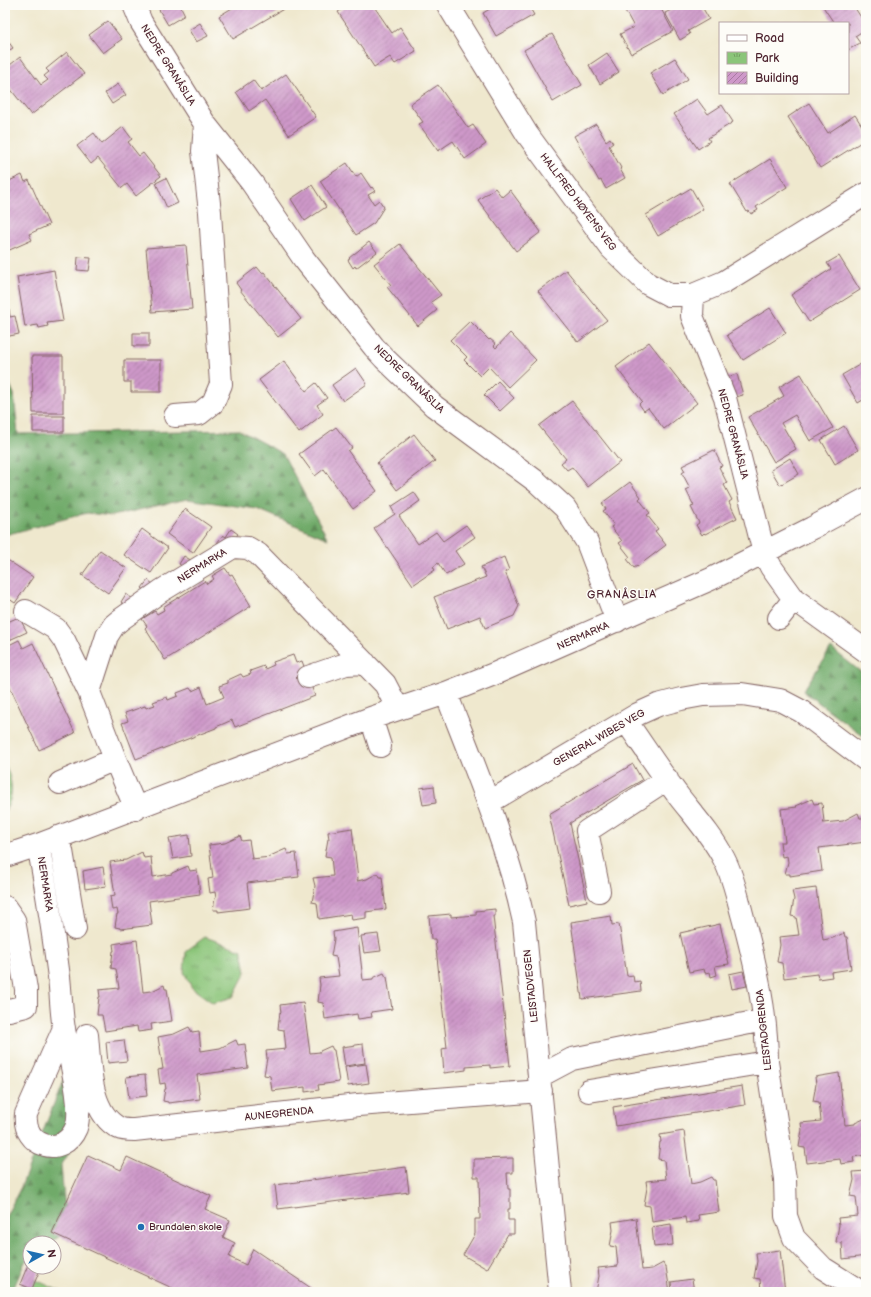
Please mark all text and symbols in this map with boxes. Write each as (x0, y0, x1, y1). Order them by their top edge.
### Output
street label: NEDRE GRANÅSLIA (138, 22, 198, 108)
legend (719, 22, 849, 94)
text: Road (755, 31, 784, 46)
text: Park (755, 51, 779, 66)
text: Building (755, 71, 799, 86)
street label: HALLFRED HØYEMS VEG (537, 151, 619, 254)
street label: NEDRE GRANÅSLIA (371, 342, 447, 416)
street label: NEDRE GRANÅSLIA (715, 387, 751, 481)
street label: NERMARKA (175, 546, 230, 586)
district label: GRANÅSLIA (587, 587, 657, 601)
street label: NERMARKA (555, 619, 612, 653)
street label: GENERAL WIBES VEG (551, 707, 647, 769)
street label: NERMARKA (35, 856, 55, 913)
street label: LEISTADVEGEN (521, 949, 541, 1023)
street label: LEISTADGRENDA (754, 988, 774, 1071)
street label: AUNEGRENDA (244, 1104, 315, 1124)
place label: Brundalen skole (149, 1221, 222, 1233)
marker: Brundalen skole (136, 1222, 146, 1232)
north arrow (22, 1235, 62, 1275)
text: N (44, 1249, 58, 1259)

